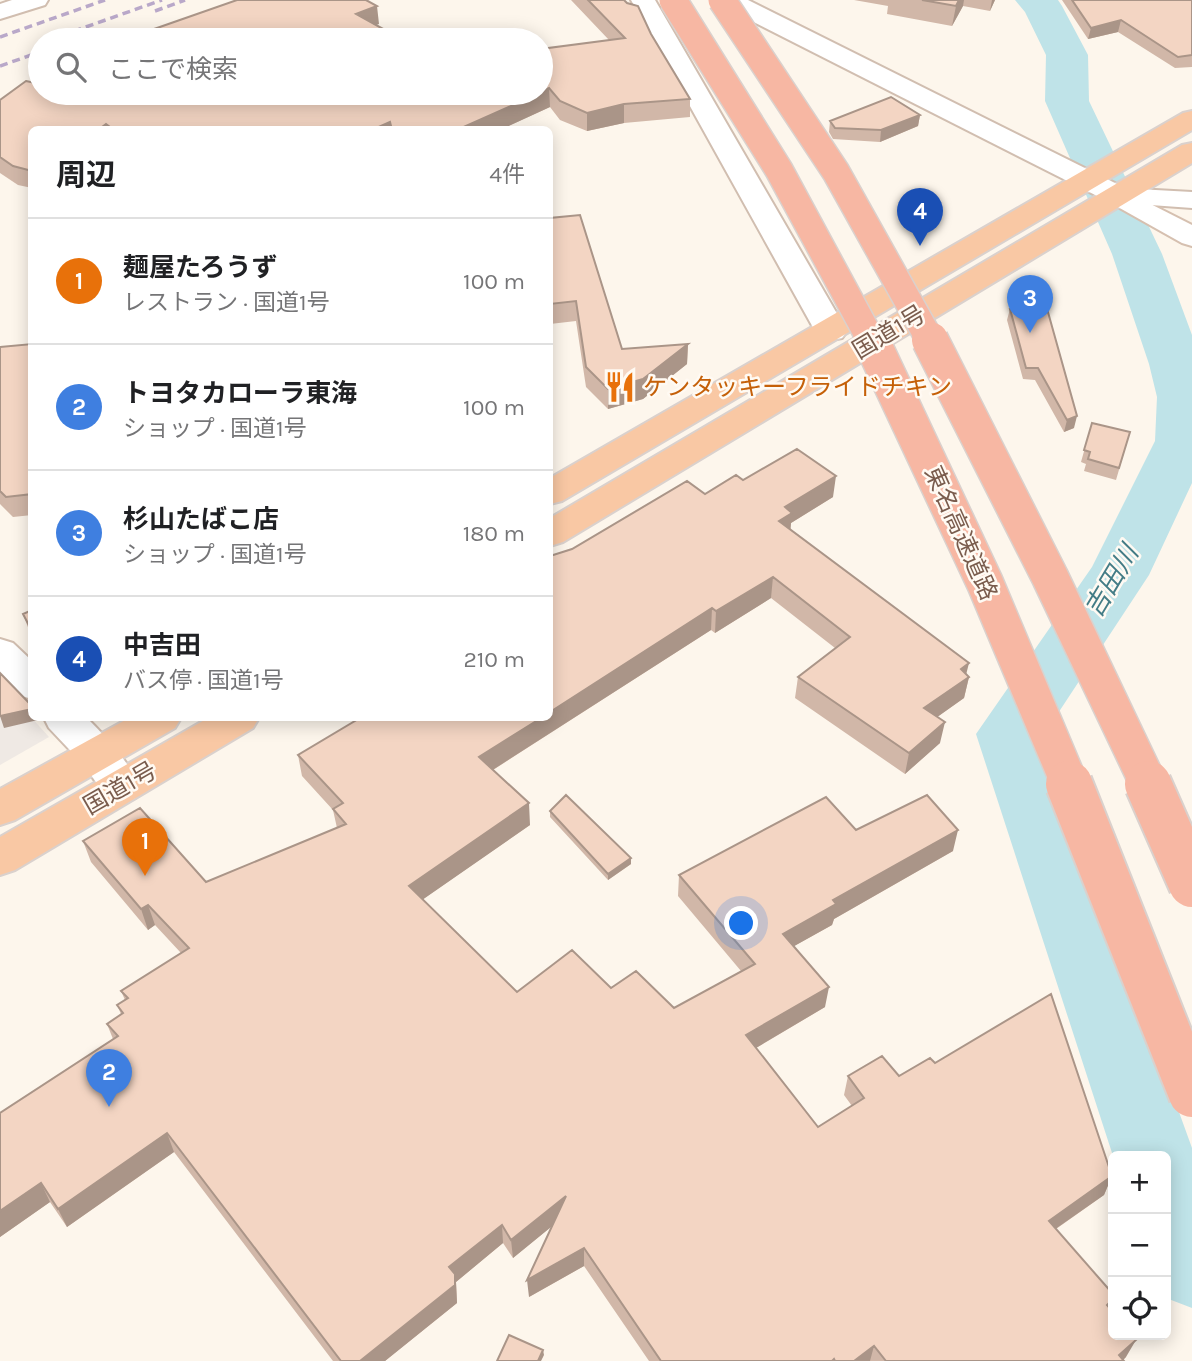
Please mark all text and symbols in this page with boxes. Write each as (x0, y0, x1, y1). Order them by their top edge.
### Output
search box (28, 28, 553, 105)
icon: search (52, 48, 90, 86)
text: ここで検索 (108, 54, 238, 85)
text: 周辺 (56, 157, 116, 193)
text: 4件 (489, 161, 525, 188)
pin: 4 (897, 188, 943, 246)
text: 麺屋たろうず (123, 252, 277, 283)
text: 1 (75, 268, 83, 295)
text: 100 m (463, 268, 525, 295)
pin: 3 (1007, 275, 1053, 333)
text: レストラン · 国道1号 (123, 289, 330, 316)
street label: 国道1号 (848, 299, 930, 365)
restaurant icon: ケンタッキーフライドチキン (603, 370, 637, 404)
place label: ケンタッキーフライドチキン (643, 373, 952, 401)
text: トヨタカローラ東海 (123, 378, 357, 409)
text: 2 (72, 394, 86, 421)
text: 100 m (463, 394, 525, 421)
text: ショップ · 国道1号 (123, 415, 307, 442)
street label: 東名高速道路 (919, 462, 1003, 604)
text: 杉山たばこ店 (123, 504, 279, 535)
text: 3 (72, 520, 86, 547)
text: 180 m (463, 520, 525, 547)
water label: 吉田川 (1078, 537, 1146, 623)
text: ショップ · 国道1号 (123, 541, 307, 568)
text: 中吉田 (123, 630, 201, 661)
text: 4 (72, 646, 86, 673)
text: 210 m (463, 646, 525, 673)
text: バス停 · 国道1号 (123, 667, 284, 694)
street label: 国道1号 (78, 756, 162, 820)
pin: 1 (122, 818, 168, 876)
your location (724, 906, 758, 940)
pin: 2 (86, 1049, 132, 1107)
map controls (1108, 1151, 1171, 1340)
button: + (1108, 1151, 1171, 1214)
button: − (1108, 1214, 1171, 1277)
button: locate (1108, 1277, 1171, 1340)

